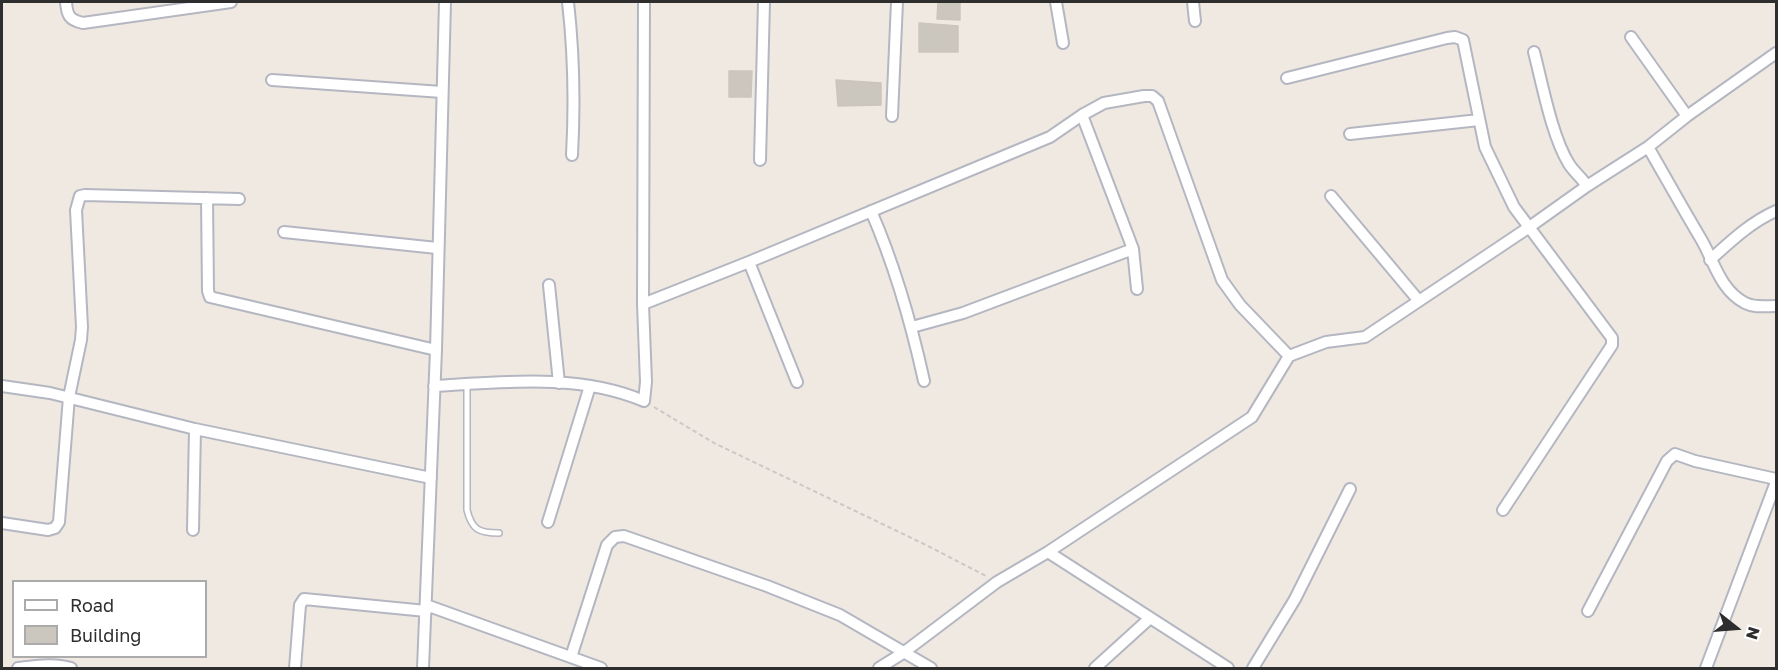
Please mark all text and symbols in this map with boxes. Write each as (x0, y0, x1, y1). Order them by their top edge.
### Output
legend (12, 580, 207, 658)
text: Road (70, 594, 114, 616)
north arrow (1706, 598, 1766, 658)
text: Building (70, 624, 141, 646)
text: N (1742, 625, 1765, 642)

